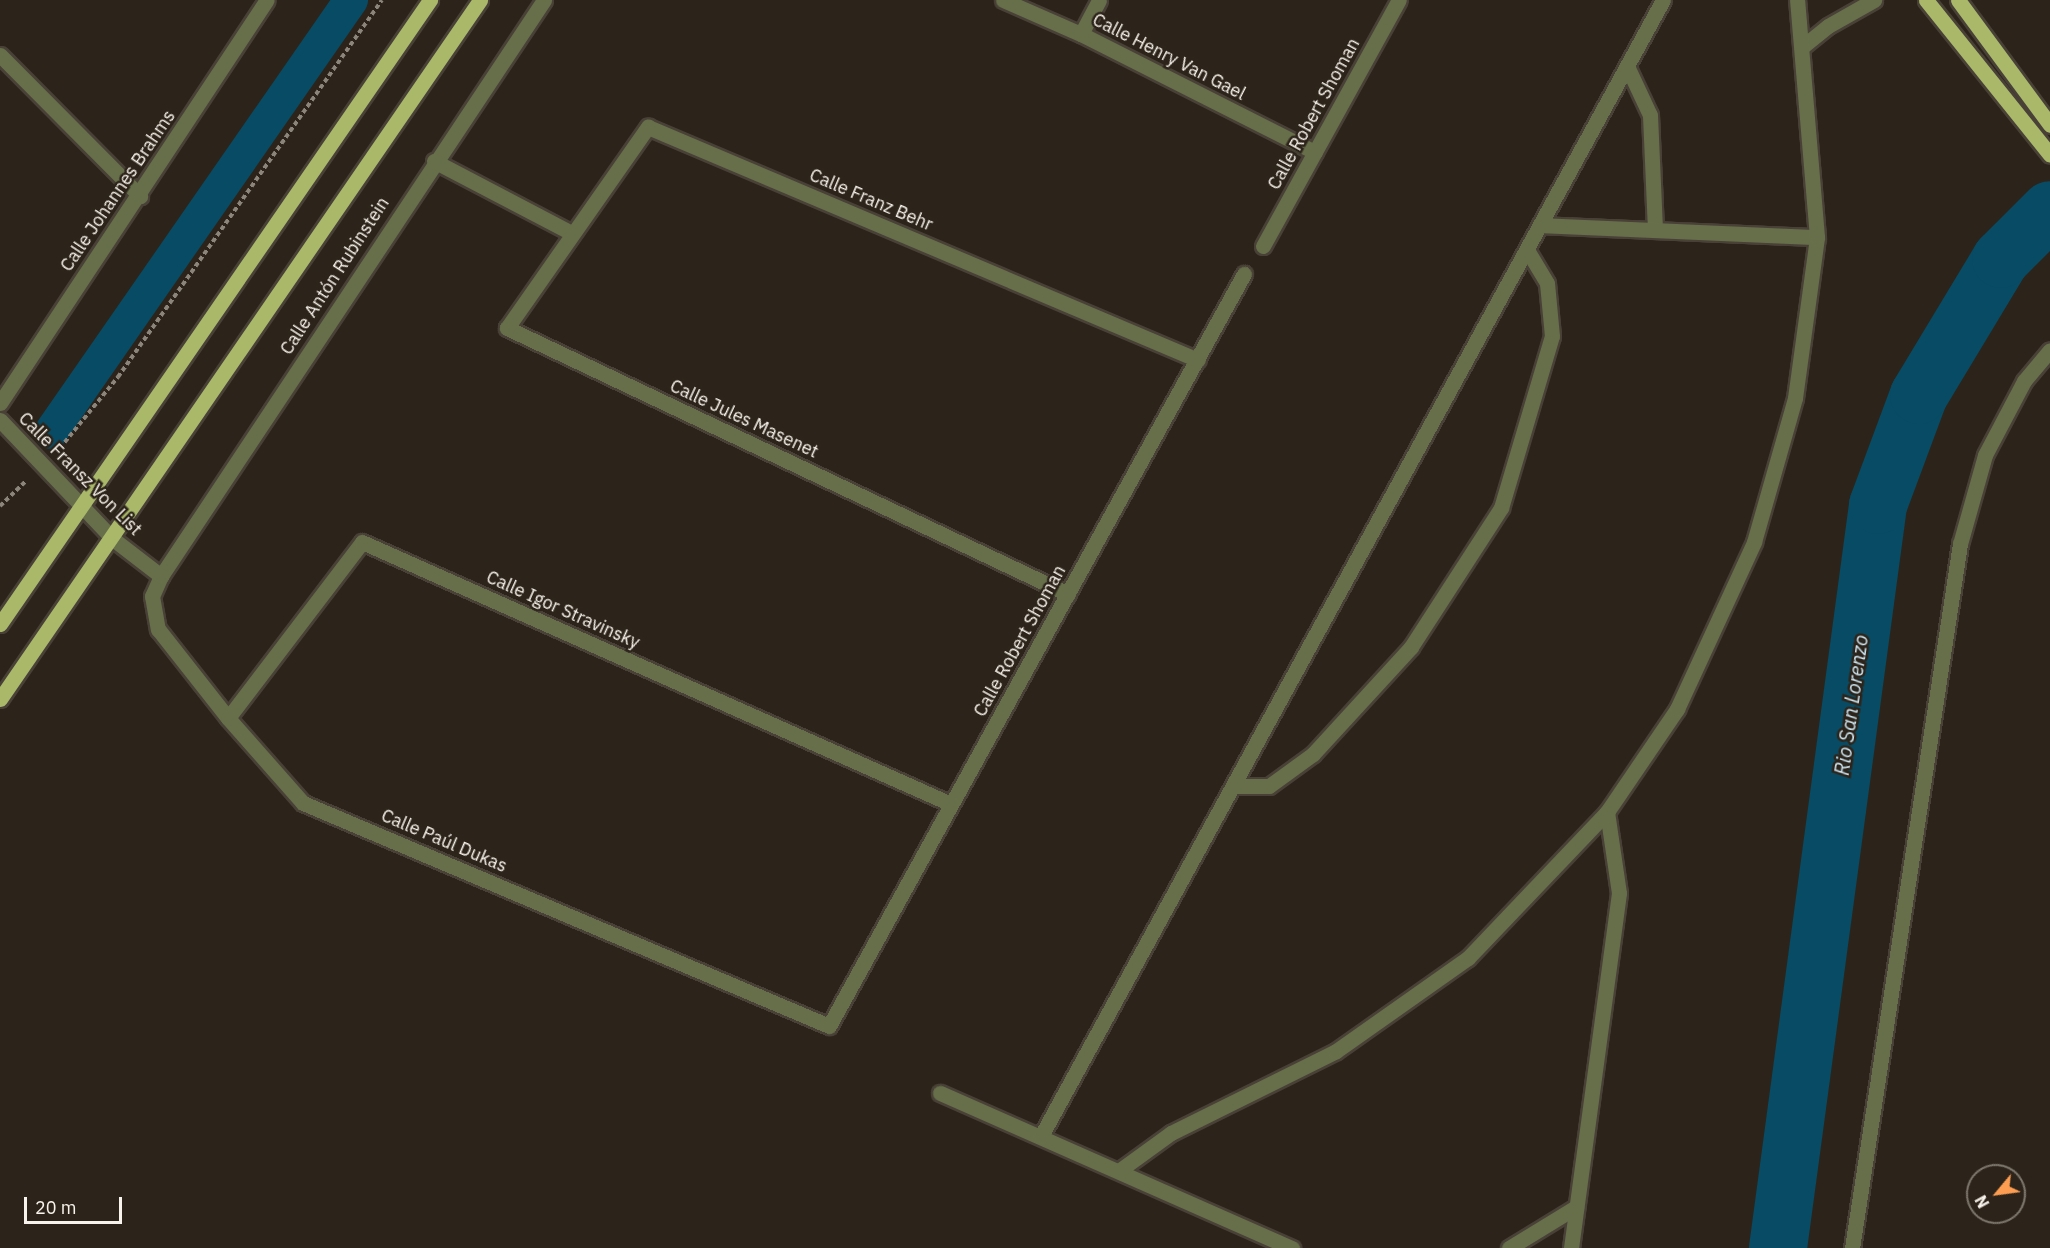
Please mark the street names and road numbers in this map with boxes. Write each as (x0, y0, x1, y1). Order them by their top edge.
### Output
street label: Calle Henry Van Gael (1089, 9, 1249, 105)
street label: Calle Robert Shoman (1263, 34, 1365, 194)
street label: Calle Johannes Brahms (56, 106, 180, 276)
street label: Calle Franz Behr (806, 164, 936, 236)
street label: Calle Antón Rubinstein (276, 193, 394, 359)
street label: Calle Jules Masenet (666, 375, 822, 463)
street label: Calle Fransz Von List (14, 408, 146, 540)
street label: Calle Robert Shoman (969, 561, 1071, 721)
street label: Calle Igor Stravinsky (483, 566, 643, 654)
street label: Calle Paúl Dukas (378, 805, 510, 877)

